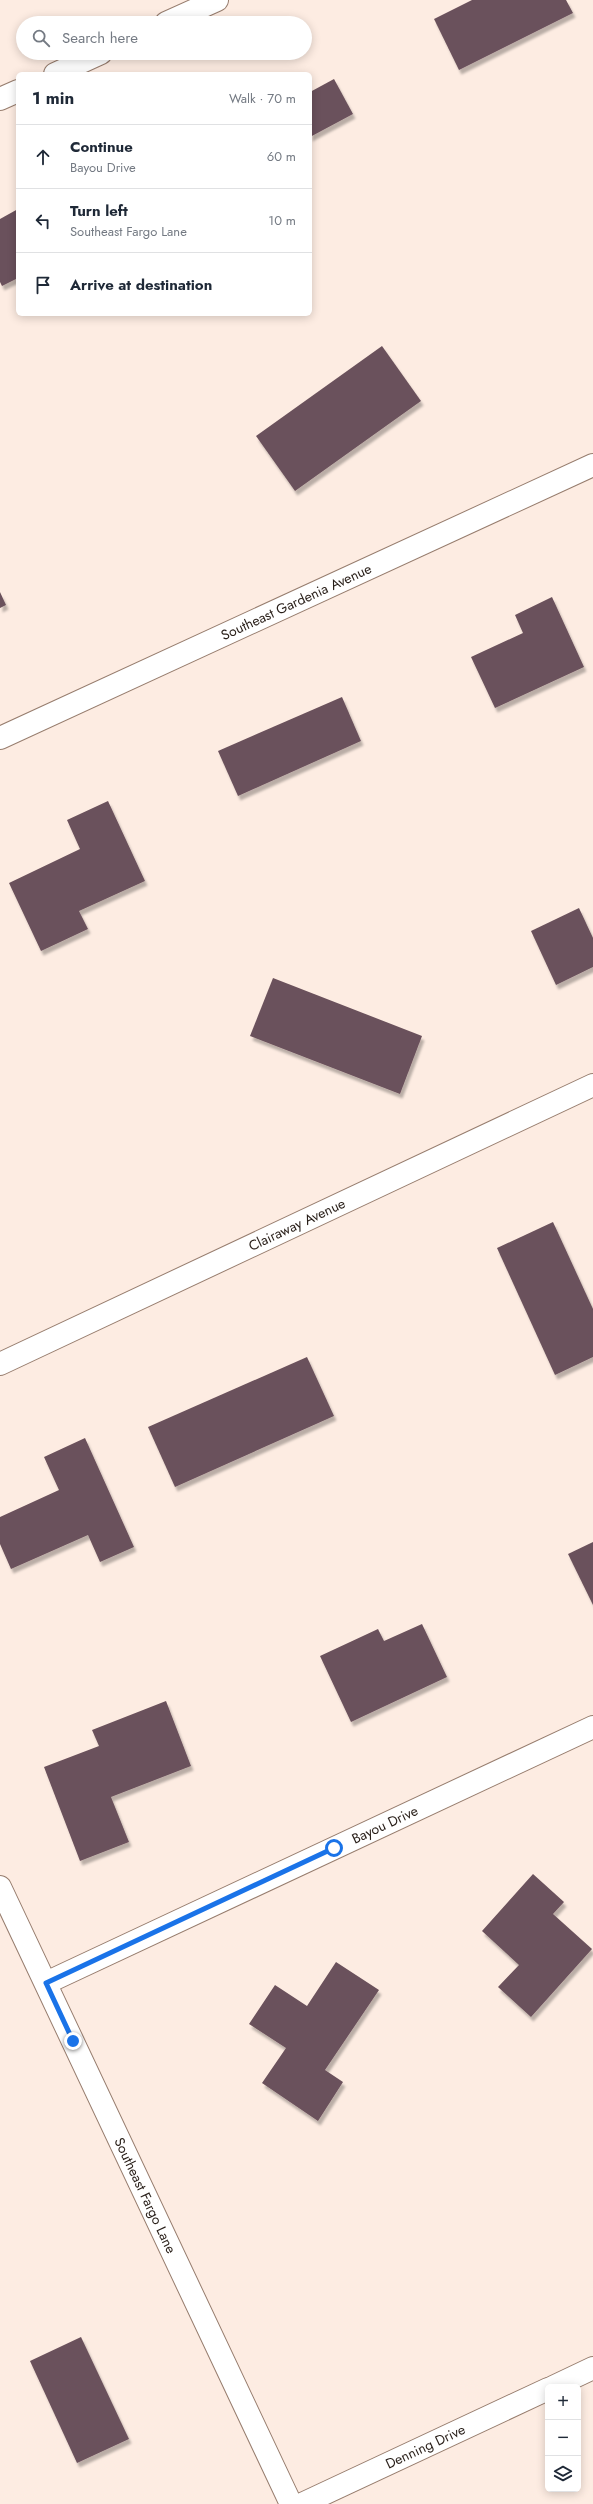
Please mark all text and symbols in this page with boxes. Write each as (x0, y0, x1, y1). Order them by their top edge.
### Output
search box (16, 16, 312, 60)
icon: search (30, 27, 52, 49)
text: Search here (62, 27, 138, 49)
text: 1 min (32, 86, 74, 110)
text: Walk · 70 m (229, 89, 296, 108)
text: Continue (70, 136, 133, 158)
icon: ahead (32, 146, 54, 168)
text: 60 m (267, 147, 296, 166)
text: Bayou Drive (70, 158, 136, 177)
text: Turn left (70, 200, 128, 222)
icon: left (32, 210, 54, 232)
text: 10 m (268, 211, 296, 230)
text: Southeast Fargo Lane (70, 222, 187, 241)
icon: arrive (32, 274, 54, 296)
text: Arrive at destination (70, 274, 212, 296)
street label: Southeast Gardenia Avenue (218, 558, 375, 645)
street label: Clairaway Avenue (245, 1193, 349, 1256)
street label: Bayou Drive (348, 1800, 421, 1849)
route start (325, 1839, 343, 1857)
route end (64, 2032, 82, 2050)
street label: Southeast Fargo Lane (110, 2134, 181, 2257)
map controls (545, 2384, 581, 2492)
button: + (545, 2384, 581, 2420)
street label: Denning Drive (382, 2419, 468, 2474)
button: − (545, 2420, 581, 2456)
button: layers (545, 2456, 581, 2492)

